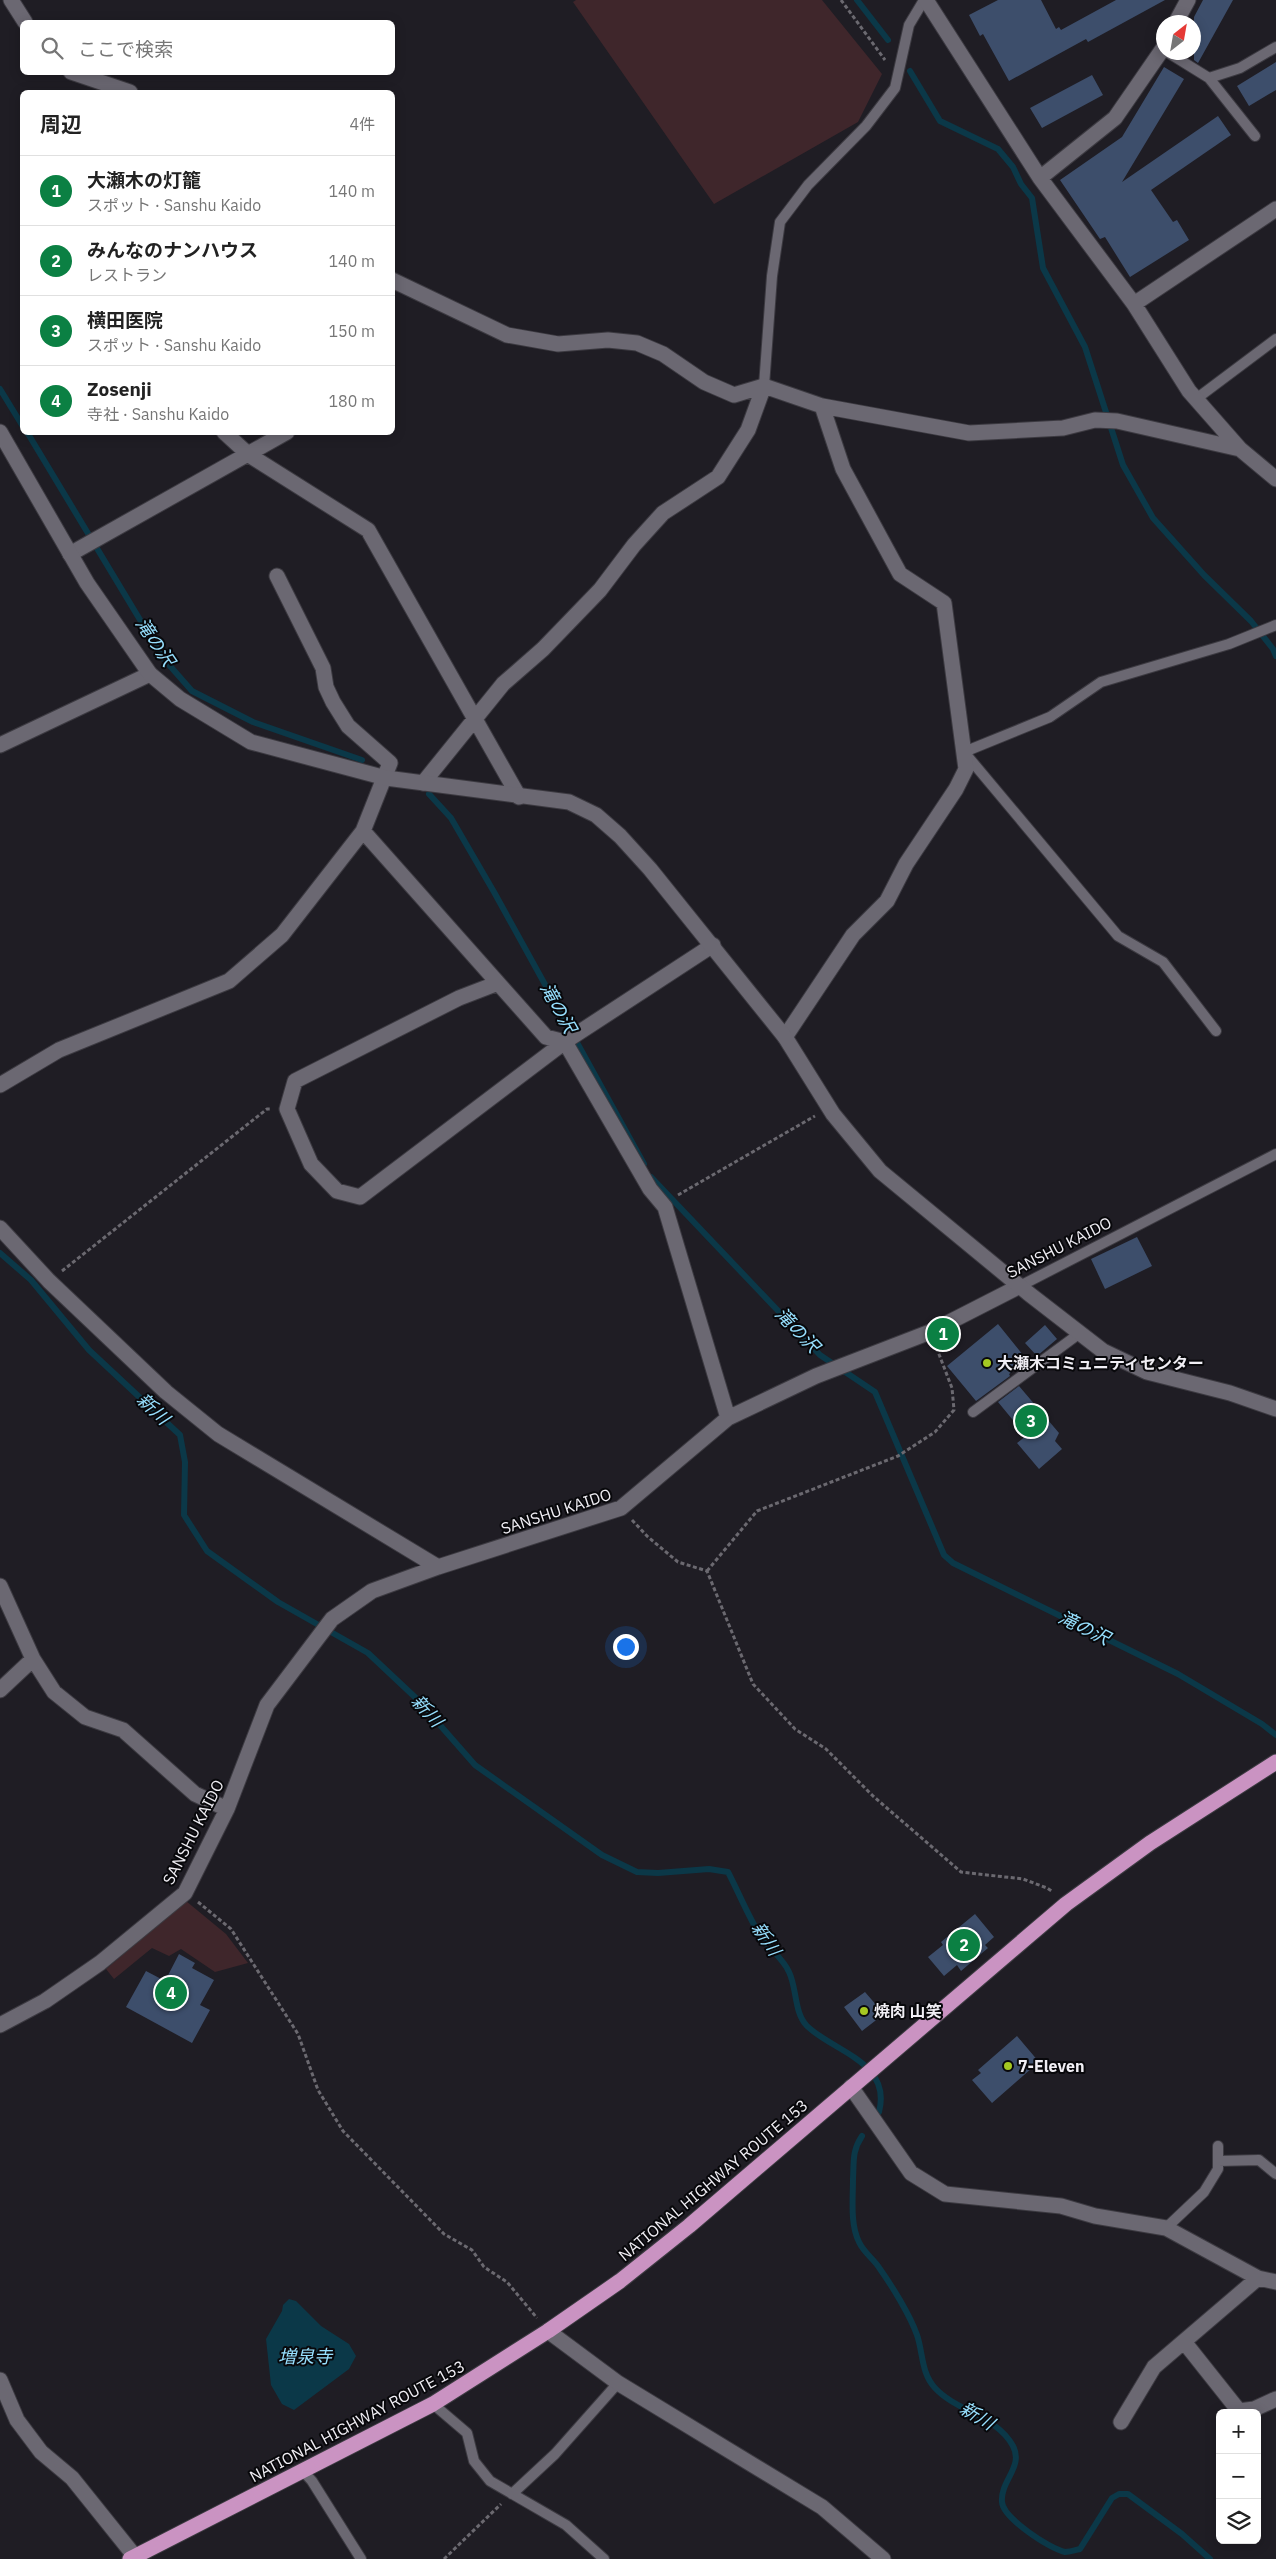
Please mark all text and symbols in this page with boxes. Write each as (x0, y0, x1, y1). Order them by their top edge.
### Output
north arrow (1156, 15, 1201, 60)
search box (20, 20, 395, 75)
icon: search (38, 34, 66, 62)
text: ここで検索 (78, 37, 173, 61)
text: 周辺 (40, 110, 82, 138)
text: 4件 (349, 114, 375, 134)
text: 大瀬木の灯籠 (87, 168, 201, 192)
text: 1 (51, 181, 61, 201)
text: 140 m (328, 181, 375, 201)
text: スポット · Sanshu Kaido (87, 195, 261, 215)
text: みんなのナンハウス (87, 238, 258, 262)
text: 2 (51, 251, 61, 271)
text: 140 m (328, 251, 375, 271)
text: レストラン (87, 265, 167, 285)
text: 横田医院 (87, 308, 163, 332)
text: 3 (51, 321, 61, 341)
text: 150 m (328, 321, 375, 341)
text: スポット · Sanshu Kaido (87, 335, 261, 355)
text: Zosenji (87, 377, 152, 401)
text: 4 (51, 391, 61, 411)
text: 180 m (328, 391, 375, 411)
text: 寺社 · Sanshu Kaido (87, 404, 229, 424)
water label: 滝の沢 (131, 613, 181, 672)
water label: 滝の沢 (535, 979, 583, 1039)
street label: SANSHU KAIDO (1003, 1212, 1115, 1282)
water label: 滝の沢 (770, 1302, 826, 1359)
pin: 1 (927, 1315, 959, 1353)
place label: 大瀬木コミュニティセンター (997, 1353, 1204, 1373)
marker: 大瀬木コミュニティセンター (981, 1357, 993, 1369)
water label: 新川 (132, 1388, 176, 1431)
pin: 3 (1015, 1402, 1047, 1440)
street label: SANSHU KAIDO (498, 1484, 614, 1538)
water label: 滝の沢 (1055, 1605, 1115, 1651)
your location (613, 1634, 639, 1660)
water label: 新川 (407, 1690, 449, 1733)
street label: SANSHU KAIDO (158, 1776, 228, 1888)
water label: 新川 (747, 1917, 787, 1962)
pin: 2 (948, 1926, 980, 1964)
pin: 4 (155, 1974, 187, 2012)
place label: 焼肉 山笑 (874, 2001, 942, 2021)
marker: 焼肉 山笑 (858, 2005, 870, 2017)
place label: 7-Eleven (1018, 2056, 1084, 2076)
marker: 7-Eleven (1002, 2060, 1014, 2072)
street label: NATIONAL HIGHWAY ROUTE 153 (614, 2095, 812, 2265)
water label: 増泉寺 (278, 2345, 334, 2368)
street label: NATIONAL HIGHWAY ROUTE 153 (246, 2356, 468, 2486)
water label: 新川 (956, 2396, 1000, 2436)
map controls (1216, 2409, 1261, 2544)
button: + (1216, 2409, 1261, 2454)
button: − (1216, 2454, 1261, 2499)
button: layers (1216, 2499, 1261, 2544)

